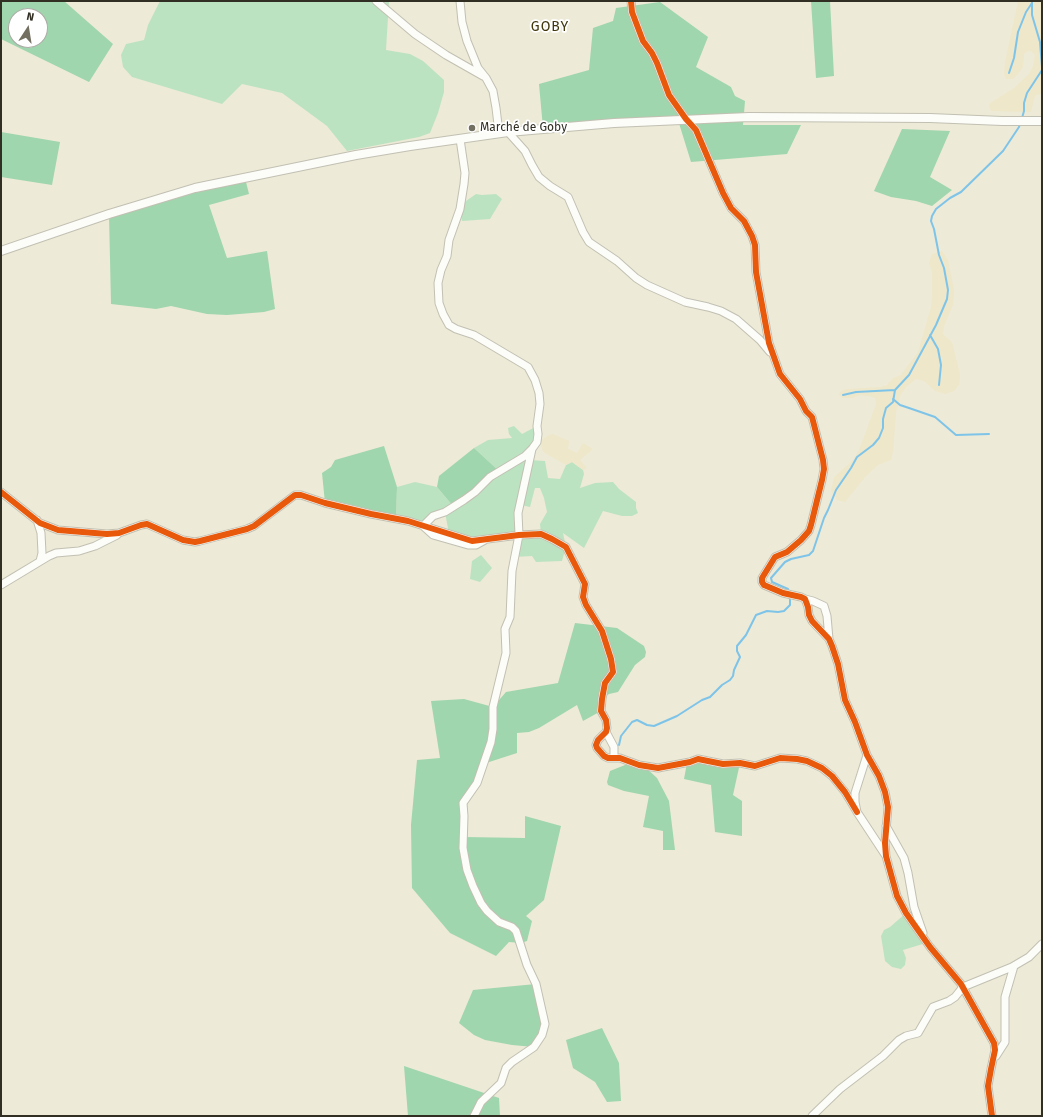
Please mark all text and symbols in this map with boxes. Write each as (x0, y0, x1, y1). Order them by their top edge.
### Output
north arrow (8, 8, 48, 48)
text: N (25, 10, 35, 24)
district label: GOBY (531, 19, 569, 35)
place label: Marché de Goby (480, 121, 567, 135)
marker: Marché de Goby (467, 123, 477, 133)

